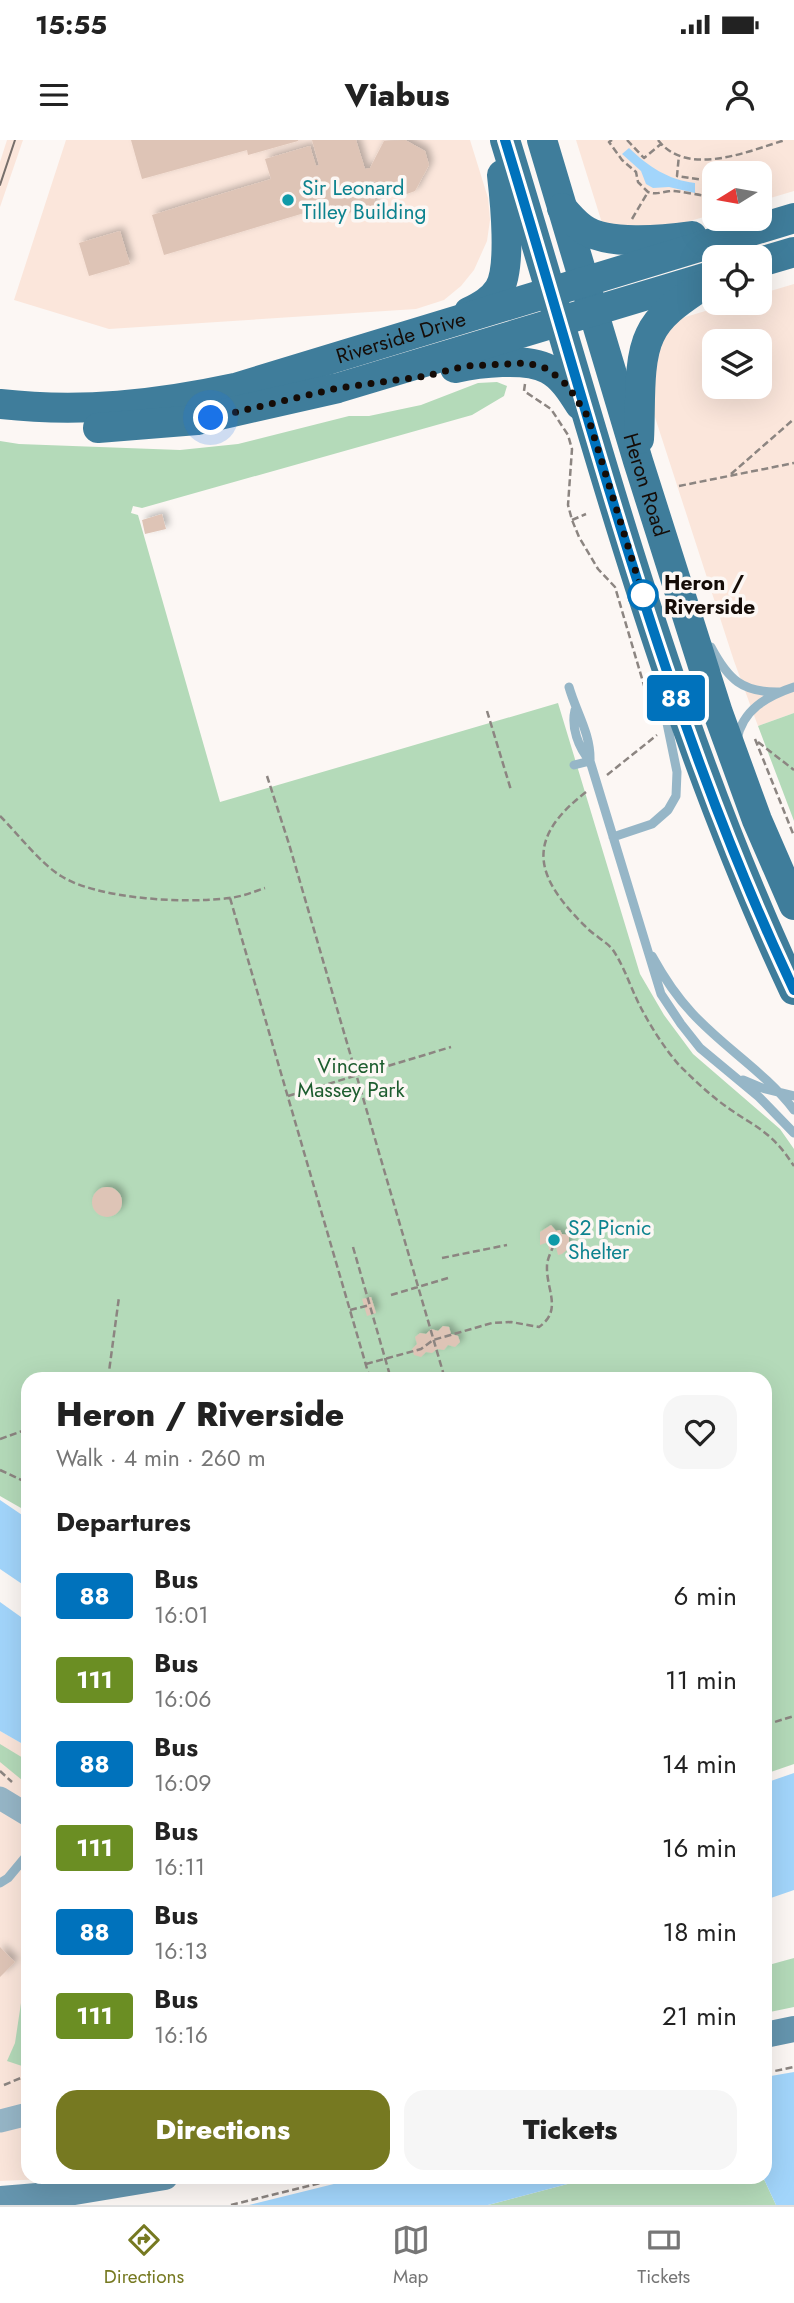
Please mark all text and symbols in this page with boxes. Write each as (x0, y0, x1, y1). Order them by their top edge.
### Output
text: 15:55 (35, 6, 107, 44)
text: Viabus (344, 72, 450, 118)
icon: menu (35, 76, 73, 114)
icon: person (721, 76, 759, 114)
north arrow (702, 161, 772, 231)
map controls (702, 161, 772, 399)
place label: Sir Leonard Tilley Building (302, 173, 426, 227)
marker: Sir Leonard Tilley Building (280, 192, 296, 208)
button: locate (702, 245, 772, 315)
street label: Riverside Drive (332, 304, 470, 371)
button: layers (702, 329, 772, 399)
your location (193, 400, 228, 435)
street label: Heron Road (615, 429, 676, 540)
place label: Heron / Riverside (664, 568, 755, 622)
marker: Heron / Riverside (628, 580, 658, 610)
line badge: 88 (644, 675, 708, 721)
text: 88 (661, 680, 691, 715)
park label: Vincent Massey Park (297, 1051, 406, 1105)
place label: S2 Picnic Shelter (568, 1213, 651, 1267)
marker: S2 Picnic Shelter (546, 1232, 562, 1248)
text: Heron / Riverside (56, 1391, 344, 1438)
button: heart (663, 1395, 737, 1469)
text: Walk · 4 min · 260 m (56, 1441, 266, 1475)
text: Departures (56, 1503, 191, 1541)
text: Bus (154, 1560, 198, 1598)
text: 6 min (674, 1577, 737, 1615)
text: 88 (79, 1578, 110, 1613)
text: 16:01 (154, 1598, 209, 1632)
text: Bus (154, 1644, 198, 1682)
text: 11 min (665, 1661, 737, 1699)
text: 111 (76, 1662, 113, 1697)
text: 16:06 (154, 1682, 212, 1716)
text: Bus (154, 1728, 198, 1766)
text: 14 min (662, 1745, 737, 1783)
text: 88 (79, 1746, 110, 1781)
text: 16:09 (154, 1766, 212, 1800)
text: Bus (154, 1812, 198, 1850)
text: 16 min (662, 1829, 737, 1867)
text: 111 (76, 1830, 113, 1865)
text: 16:11 (154, 1850, 205, 1884)
text: Bus (154, 1896, 198, 1934)
text: 18 min (663, 1913, 737, 1951)
text: 88 (79, 1914, 110, 1949)
text: 16:13 (154, 1934, 207, 1968)
text: Bus (154, 1980, 198, 2018)
text: 21 min (662, 1997, 737, 2035)
text: 111 (76, 1998, 113, 2033)
text: 16:16 (154, 2018, 208, 2052)
button: Directions (56, 2090, 390, 2170)
button: Tickets (404, 2090, 737, 2170)
tab: Directions (104, 2221, 184, 2290)
tab: Map (392, 2221, 430, 2290)
tab: Tickets (637, 2221, 690, 2290)

